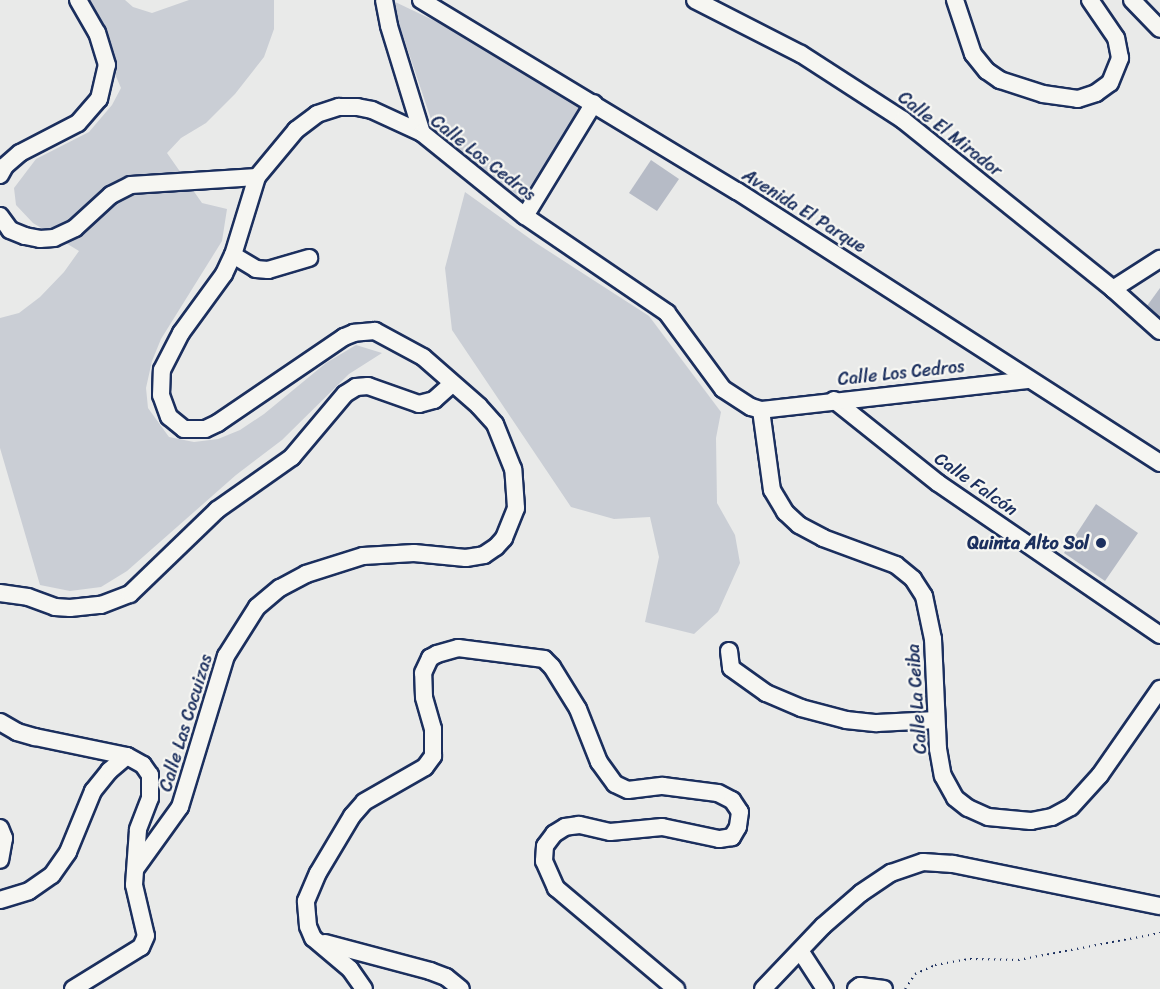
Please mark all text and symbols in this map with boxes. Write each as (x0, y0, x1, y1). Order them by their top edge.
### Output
street label: Calle El Mirador (894, 87, 1006, 181)
street label: Calle Los Cedros (426, 110, 540, 206)
street label: Avenida El Parque (738, 164, 870, 258)
street label: Calle Los Cedros (836, 356, 966, 390)
street label: Calle Falcón (930, 448, 1022, 520)
place label: Quinta Alto Sol (967, 532, 1089, 554)
marker: Quinta Alto Sol (1094, 536, 1108, 550)
street label: Calle La Ceiba (902, 643, 932, 755)
street label: Calle Las Cocuizas (155, 651, 217, 795)

